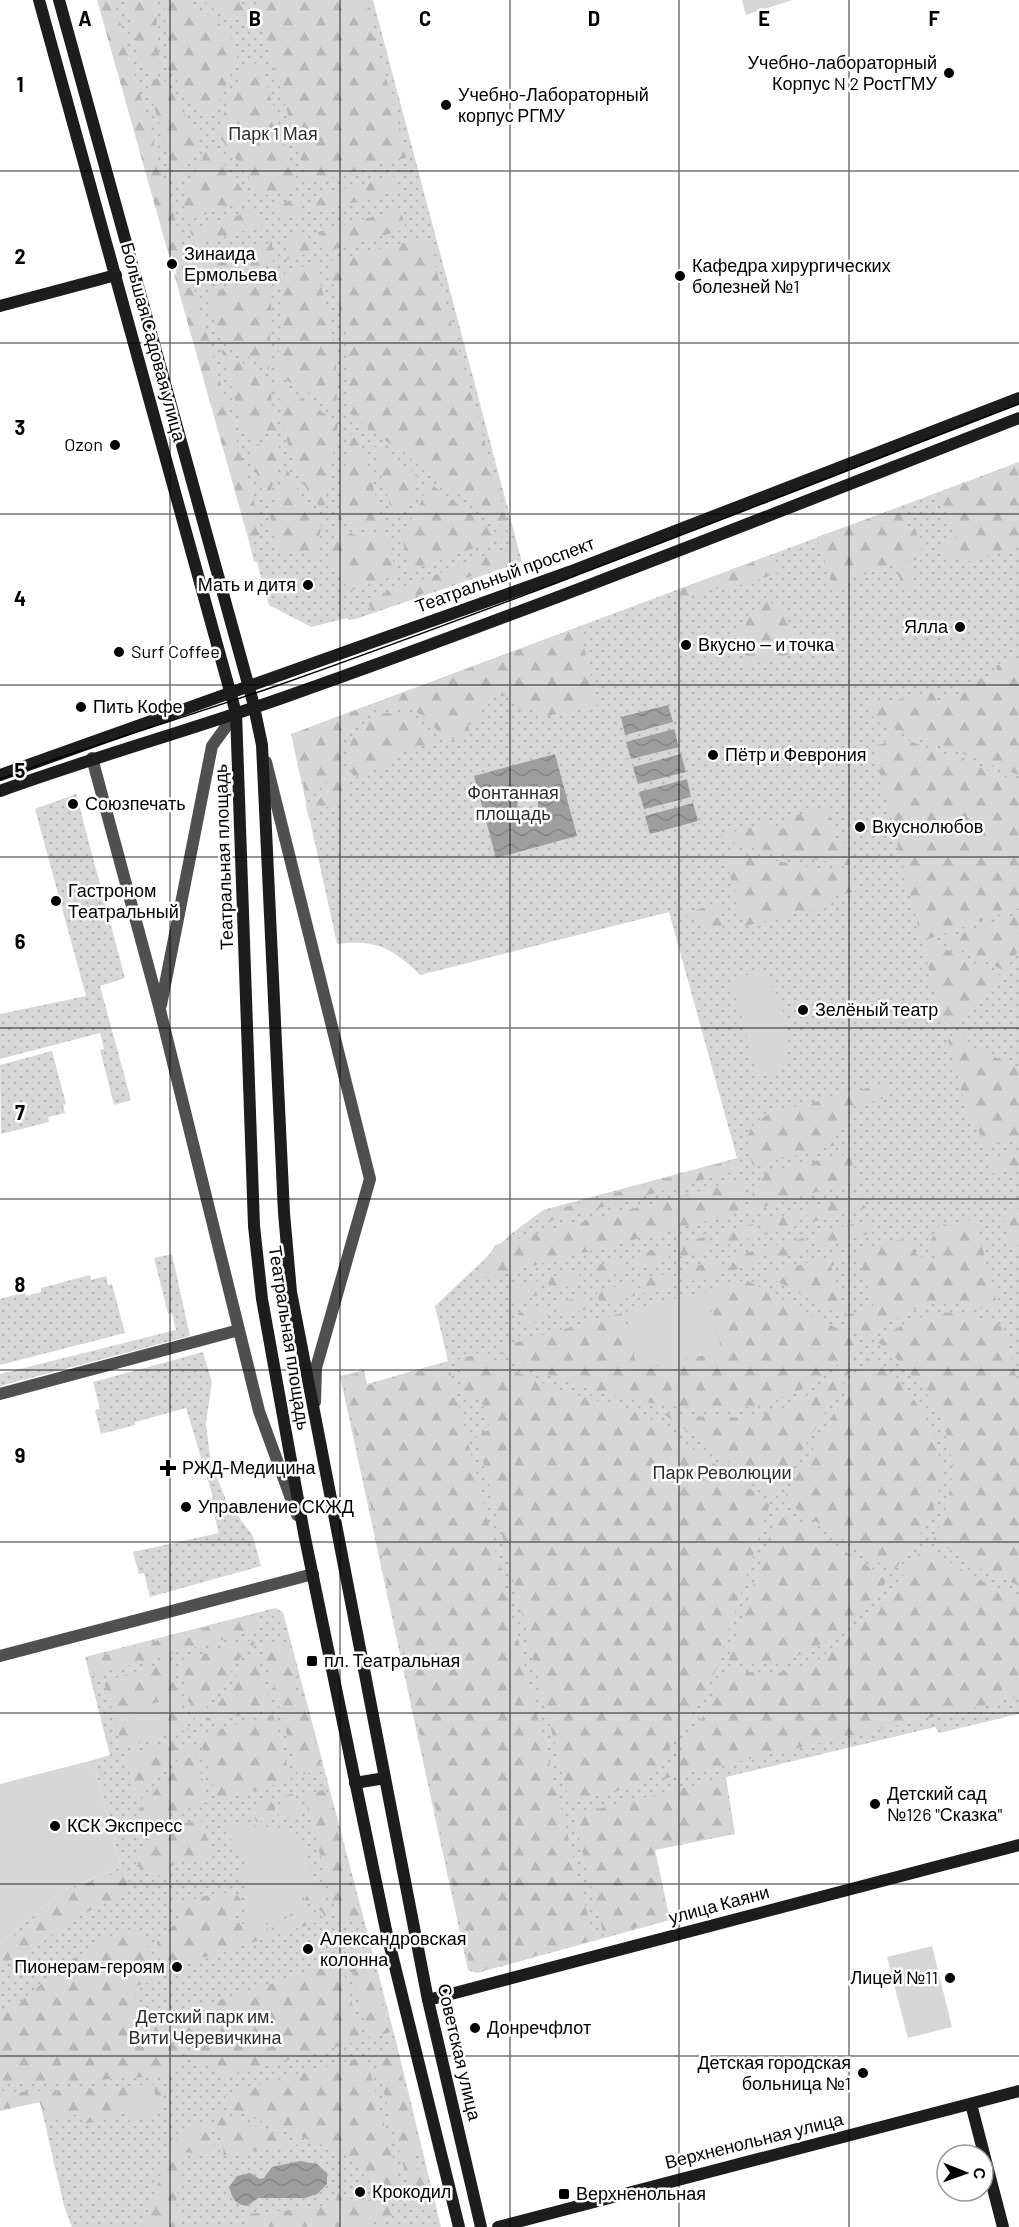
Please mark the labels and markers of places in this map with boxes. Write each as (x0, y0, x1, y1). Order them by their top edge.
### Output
place label: Учебно-лабораторный Корпус N 2 РостГМУ (748, 51, 938, 94)
marker: Учебно-лабораторный Корпус N 2 РостГМУ (942, 66, 956, 80)
place label: Учебно-Лабораторный корпус РГМУ (458, 83, 649, 126)
marker: Учебно-Лабораторный корпус РГМУ (439, 98, 453, 112)
place label: Зинаида Ермольева (184, 242, 278, 285)
place label: Кафедра хирургических болезней №1 (692, 254, 891, 297)
marker: Зинаида Ермольева (165, 257, 179, 271)
marker: Кафедра хирургических болезней №1 (673, 269, 687, 283)
place label: Ozon (64, 433, 103, 455)
marker: Ozon (108, 438, 122, 452)
place label: Мать и дитя (198, 573, 296, 595)
marker: Мать и дитя (301, 578, 315, 592)
place label: Ялла (904, 615, 949, 637)
marker: Ялла (953, 620, 967, 634)
place label: Вкусно — и точка (698, 633, 835, 655)
marker: Вкусно — и точка (679, 638, 693, 652)
place label: Surf Coffee (131, 640, 220, 662)
marker: Surf Coffee (112, 645, 126, 659)
place label: Пить Кофе (93, 695, 183, 717)
marker: Пить Кофе (74, 700, 88, 714)
place label: Пётр и Феврония (725, 743, 866, 765)
marker: Пётр и Феврония (706, 748, 720, 762)
place label: Союзпечать (85, 792, 186, 814)
marker: Союзпечать (66, 797, 80, 811)
place label: Вкуснолюбов (872, 815, 983, 837)
marker: Вкуснолюбов (853, 820, 867, 834)
place label: Гастроном Театральный (68, 879, 179, 922)
marker: Гастроном Театральный (49, 894, 63, 908)
place label: Зелёный театр (815, 998, 938, 1020)
marker: Зелёный театр (796, 1003, 810, 1017)
place label: РЖД-Медицина (182, 1456, 316, 1478)
marker: РЖД-Медицина (159, 1459, 177, 1477)
place label: Управление СКЖД (198, 1495, 354, 1517)
marker: Управление СКЖД (179, 1500, 193, 1514)
place label: пл. Театральная (324, 1649, 460, 1671)
marker: пл. Театральная (305, 1654, 319, 1668)
place label: Детский сад №126 "Сказка" (887, 1782, 1002, 1825)
marker: Детский сад №126 "Сказка" (868, 1797, 882, 1811)
place label: КСК Экспресс (67, 1814, 182, 1836)
marker: КСК Экспресс (48, 1819, 62, 1833)
place label: Александровская колонна (320, 1927, 466, 1970)
marker: Александровская колонна (301, 1942, 315, 1956)
place label: Пионерам-героям (14, 1955, 165, 1977)
marker: Пионерам-героям (170, 1960, 184, 1974)
place label: Лицей №11 (850, 1966, 938, 1988)
marker: Лицей №11 (943, 1971, 957, 1985)
place label: Донречфлот (487, 2016, 591, 2038)
marker: Донречфлот (468, 2021, 482, 2035)
place label: Детская городская больница №1 (697, 2051, 851, 2094)
marker: Детская городская больница №1 (856, 2066, 870, 2080)
place label: Крокодил (372, 2180, 451, 2202)
place label: Верхненольная (576, 2182, 706, 2204)
marker: Крокодил (353, 2185, 367, 2199)
marker: Верхненольная (557, 2187, 571, 2201)

